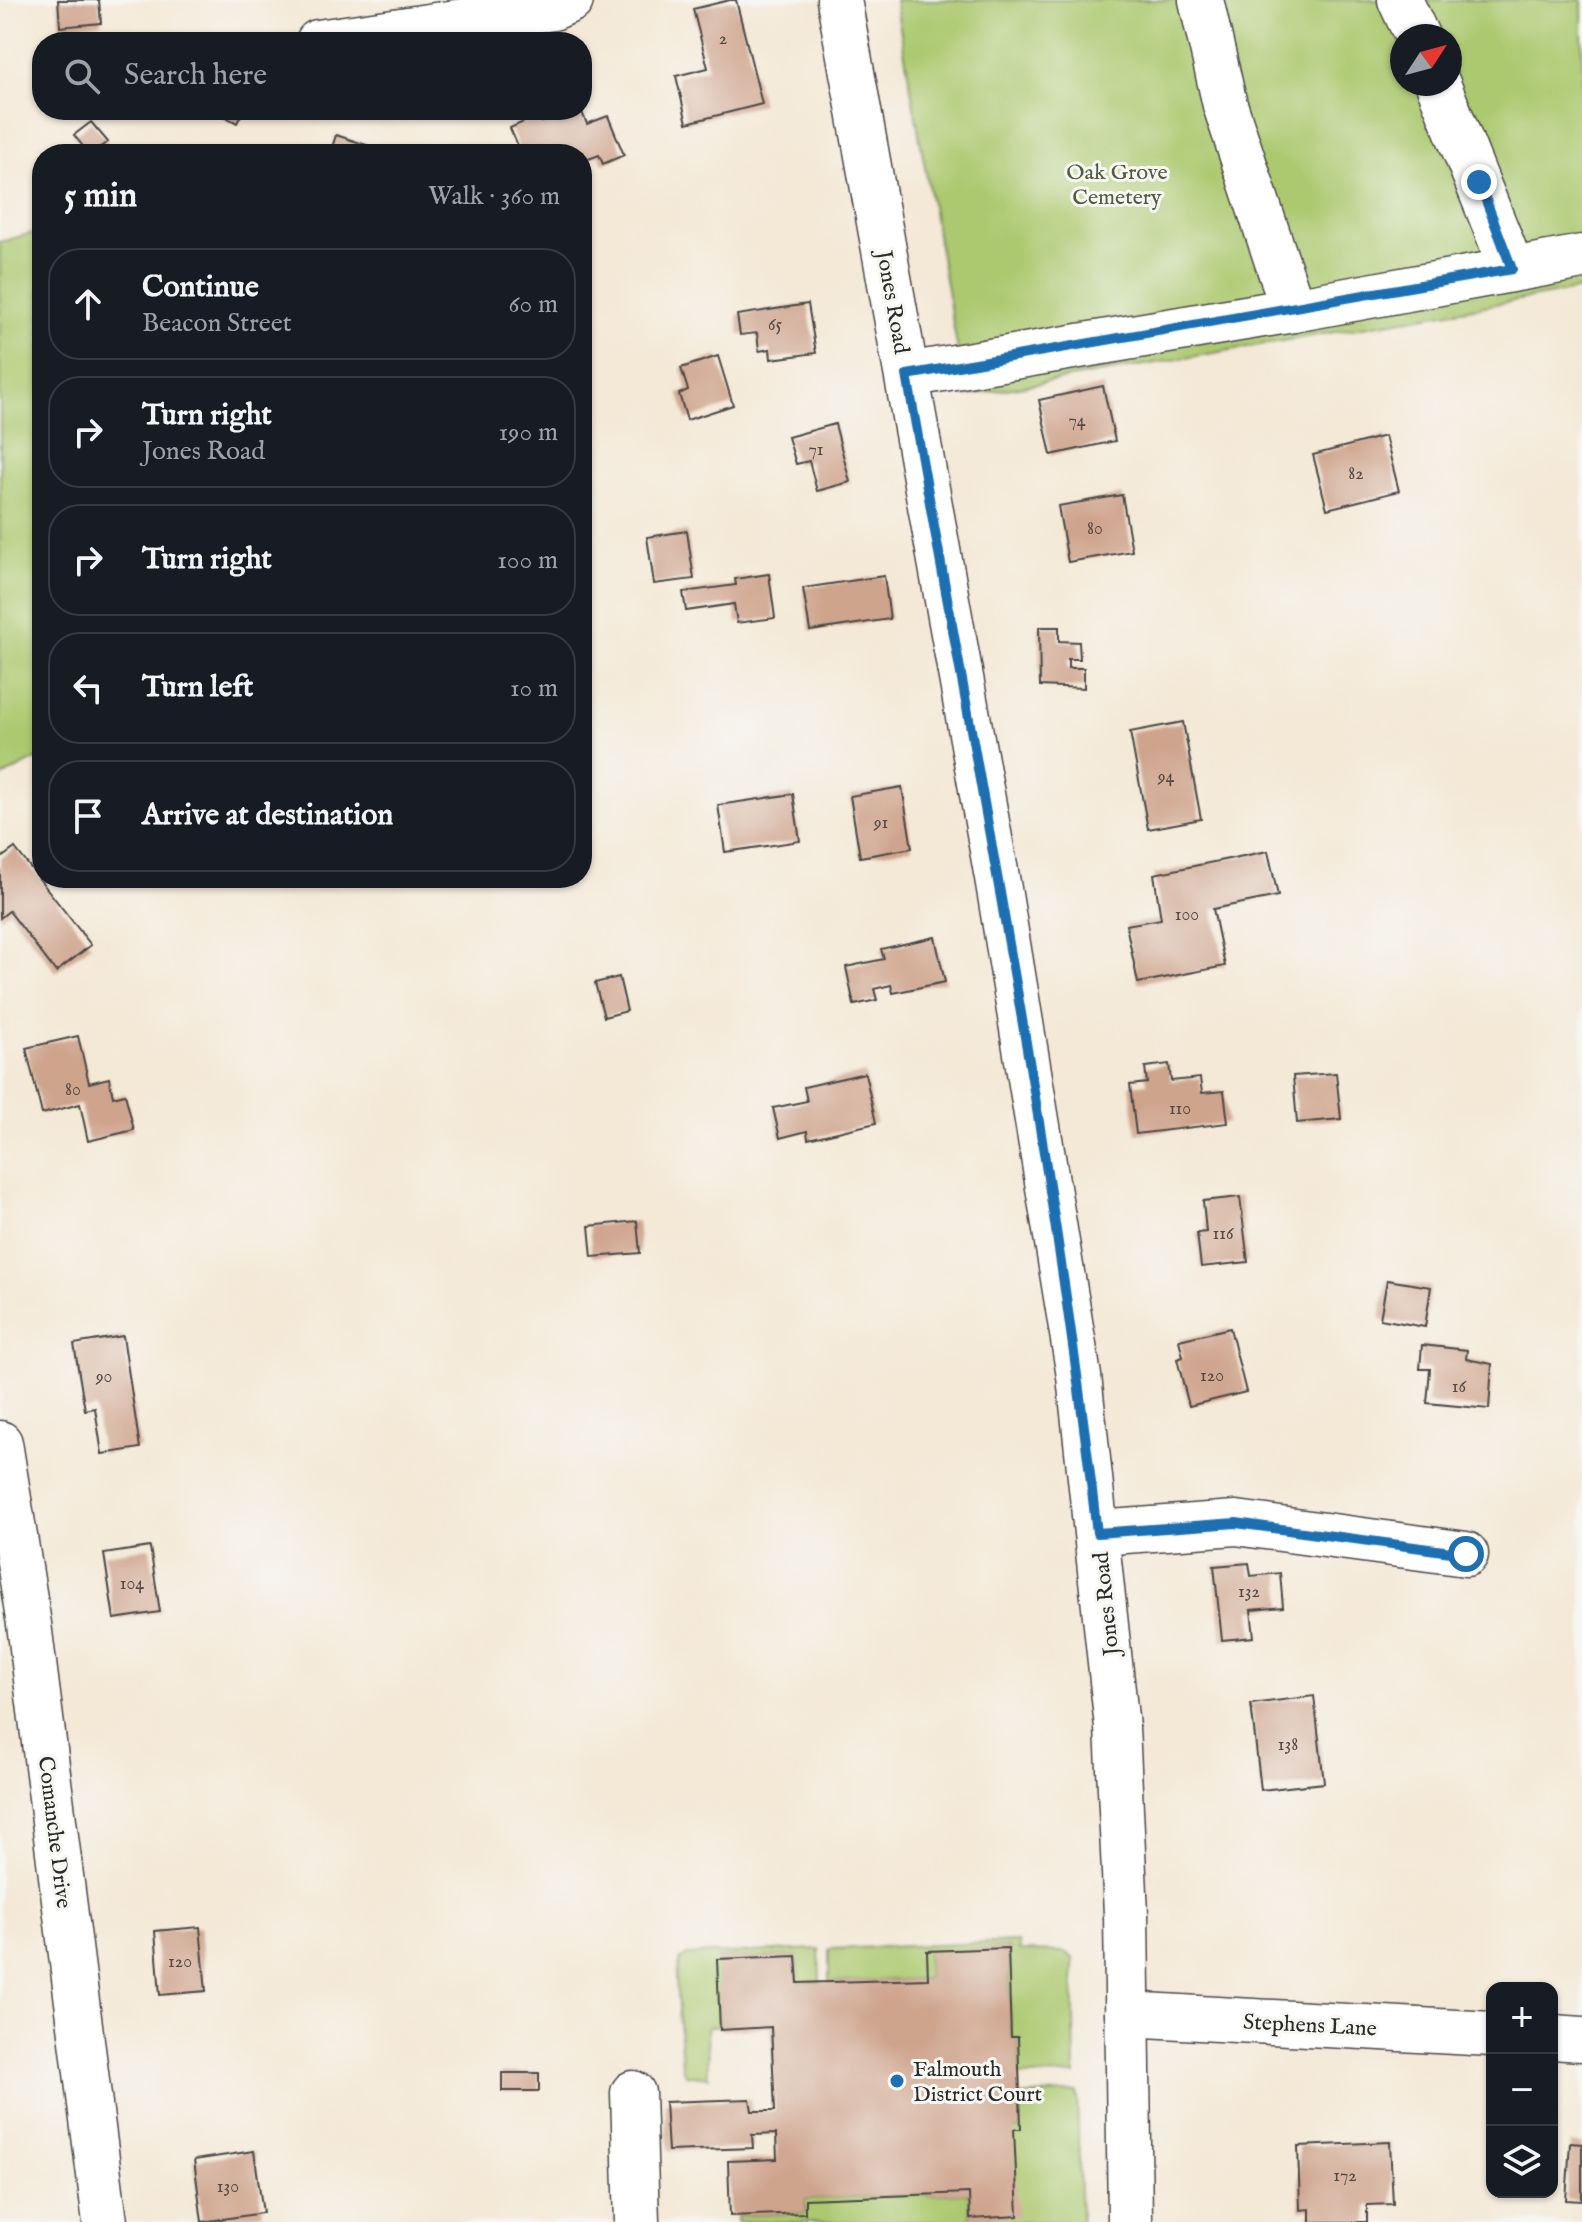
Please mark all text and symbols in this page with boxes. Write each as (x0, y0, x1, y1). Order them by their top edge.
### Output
north arrow (1390, 24, 1462, 96)
house number: 2 (719, 28, 727, 51)
search box (32, 32, 592, 120)
icon: search (60, 54, 104, 98)
text: Search here (124, 57, 267, 95)
park label: Oak Grove Cemetery (1066, 159, 1168, 212)
route end (1461, 164, 1497, 200)
text: 5 min (64, 175, 137, 218)
text: Walk · 360 m (428, 180, 560, 213)
street label: Jones Road (869, 246, 915, 356)
text: Continue (142, 269, 259, 307)
icon: ahead (66, 282, 110, 326)
text: 60 m (509, 288, 558, 321)
text: Beacon Street (142, 307, 292, 340)
house number: 65 (768, 314, 783, 337)
text: Turn right (142, 397, 272, 435)
icon: right (66, 410, 110, 454)
house number: 74 (1068, 410, 1086, 433)
text: 190 m (498, 416, 558, 449)
text: Jones Road (142, 435, 265, 468)
house number: 71 (808, 439, 824, 462)
house number: 82 (1348, 463, 1364, 486)
house number: 80 (1087, 518, 1103, 541)
icon: right (66, 538, 110, 582)
text: Turn right (142, 541, 272, 579)
text: 100 m (497, 544, 558, 577)
icon: left (66, 666, 110, 710)
text: Turn left (142, 669, 253, 707)
text: 10 m (510, 672, 558, 705)
house number: 94 (1157, 766, 1174, 789)
icon: arrive (66, 794, 110, 838)
text: Arrive at destination (142, 797, 393, 835)
house number: 91 (873, 812, 888, 835)
house number: 100 (1175, 904, 1199, 927)
house number: 80 (65, 1079, 81, 1102)
house number: 110 (1169, 1098, 1191, 1121)
house number: 116 (1212, 1223, 1234, 1246)
house number: 120 (1200, 1365, 1224, 1388)
house number: 90 (95, 1366, 112, 1389)
house number: 16 (1452, 1376, 1467, 1399)
route start (1448, 1536, 1484, 1572)
street label: Jones Road (1088, 1550, 1127, 1660)
house number: 104 (120, 1573, 144, 1596)
house number: 132 (1238, 1581, 1260, 1604)
house number: 138 (1278, 1734, 1298, 1757)
street label: Comanche Drive (31, 1755, 77, 1910)
house number: 120 (168, 1951, 192, 1974)
map controls (1486, 1982, 1558, 2198)
button: + (1486, 1982, 1558, 2054)
street label: Stephens Lane (1242, 2009, 1377, 2043)
button: − (1486, 2054, 1558, 2126)
place label: Falmouth District Court (913, 2056, 1042, 2109)
marker: Falmouth District Court (888, 2072, 906, 2090)
button: layers (1486, 2126, 1558, 2198)
house number: 172 (1333, 2165, 1357, 2188)
house number: 130 (217, 2176, 239, 2199)

